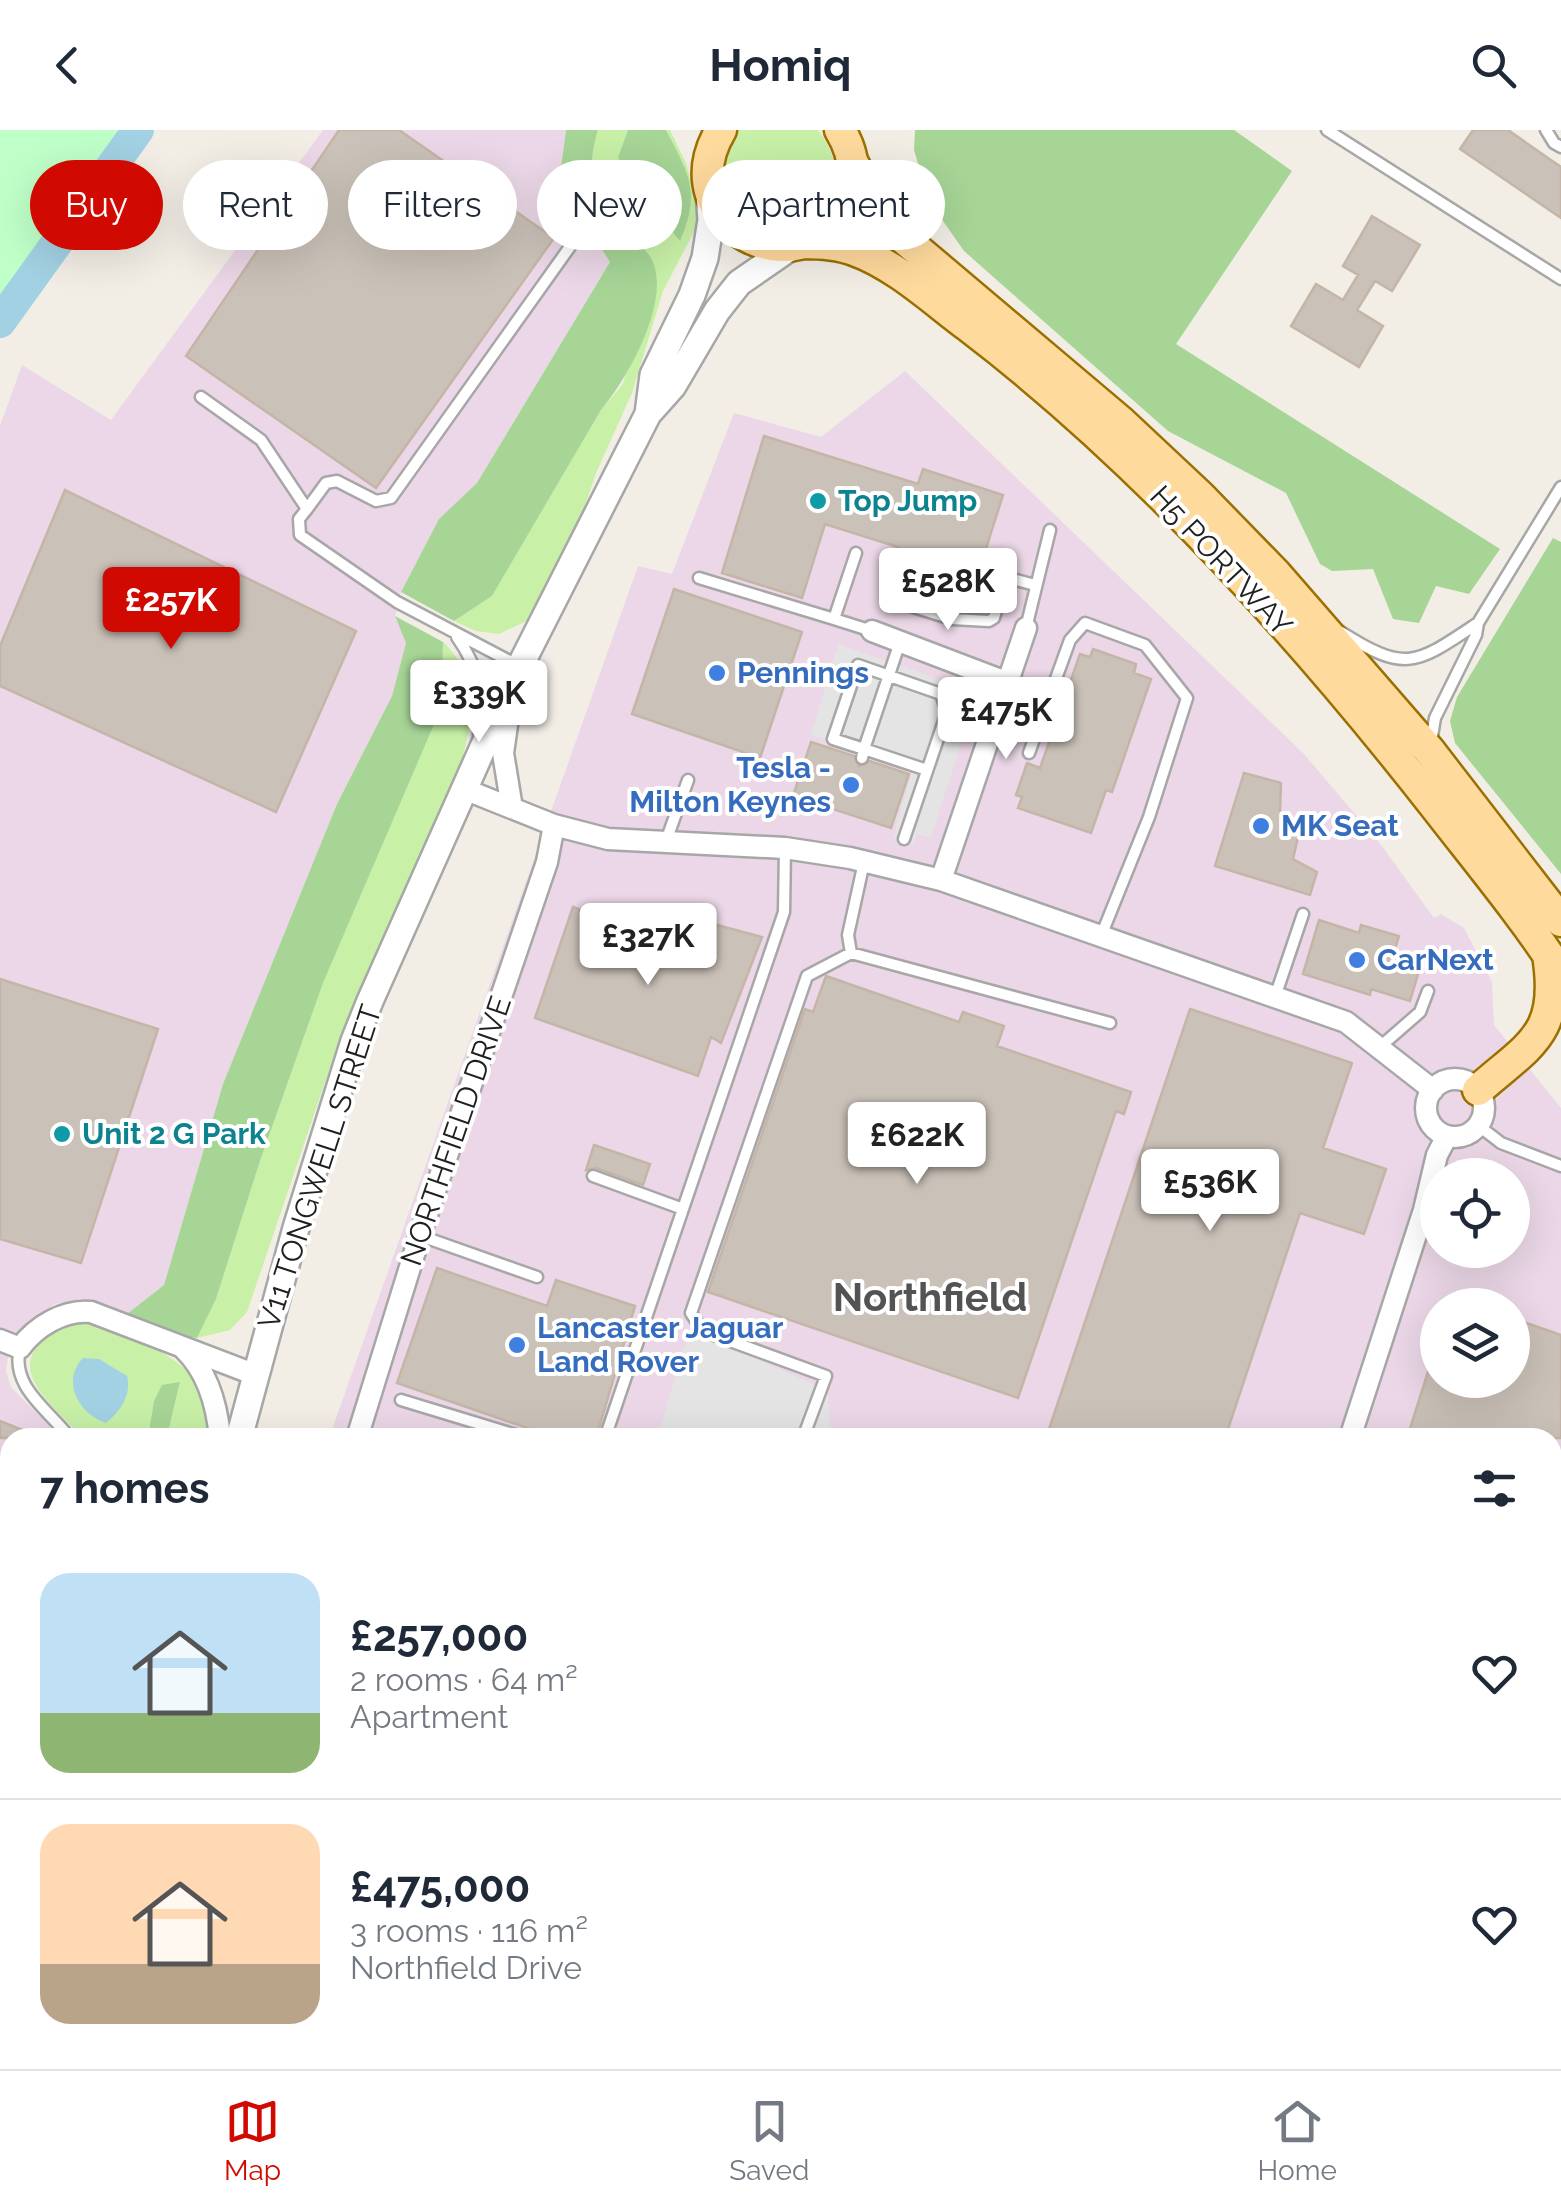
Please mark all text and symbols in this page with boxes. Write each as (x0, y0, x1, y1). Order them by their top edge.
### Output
icon: back (40, 38, 95, 93)
icon: search (1466, 38, 1521, 93)
text: Homiq (709, 39, 852, 92)
chip: Buy (30, 160, 163, 250)
chip: Rent (183, 160, 328, 250)
chip: Filters (348, 160, 517, 250)
chip: New (537, 160, 682, 250)
chip: Apartment (702, 160, 945, 250)
street label: H5 PORTWAY (1143, 479, 1300, 643)
place label: Top Jump (838, 483, 977, 518)
marker: Top Jump (807, 490, 829, 512)
pin: £528K (878, 548, 1018, 633)
text: £528K (901, 562, 995, 599)
pin: £257K (101, 567, 241, 652)
text: £257K (125, 581, 217, 618)
place label: Pennings (737, 655, 869, 690)
pin: £339K (409, 660, 549, 745)
marker: Pennings (706, 662, 728, 684)
text: £339K (432, 674, 526, 711)
pin: £475K (936, 677, 1076, 762)
text: £475K (960, 691, 1052, 728)
place label: Tesla - Milton Keynes (629, 750, 831, 819)
marker: Tesla - Milton Keynes (840, 774, 862, 796)
place label: MK Seat (1281, 808, 1399, 843)
marker: MK Seat (1250, 815, 1272, 837)
pin: £327K (578, 903, 718, 988)
text: £327K (602, 917, 694, 954)
place label: CarNext (1377, 942, 1494, 977)
marker: CarNext (1346, 949, 1368, 971)
street label: NORTHFIELD DRIVE (393, 992, 518, 1270)
street label: V11 TONGWELL STREET (251, 1000, 388, 1333)
pin: £622K (847, 1102, 987, 1187)
place label: Unit 2 G Park (82, 1116, 266, 1151)
text: £622K (870, 1116, 964, 1153)
marker: Unit 2 G Park (51, 1123, 73, 1145)
pin: £536K (1140, 1149, 1280, 1234)
map controls (1420, 1158, 1530, 1398)
button: locate (1420, 1158, 1530, 1268)
text: £536K (1163, 1163, 1257, 1200)
district label: Northfield (833, 1273, 1027, 1320)
button: layers (1420, 1288, 1530, 1398)
place label: Lancaster Jaguar Land Rover (537, 1310, 784, 1379)
marker: Lancaster Jaguar Land Rover (506, 1334, 528, 1356)
icon: filters (1467, 1461, 1522, 1516)
text: 7 homes (40, 1464, 209, 1513)
text: £257,000 (350, 1612, 528, 1661)
icon: home (120, 1613, 240, 1733)
icon: heart (1467, 1646, 1522, 1701)
text: 2 rooms · 64 m² (350, 1661, 578, 1698)
text: Apartment (350, 1698, 508, 1735)
text: £475,000 (350, 1863, 530, 1912)
icon: home (120, 1864, 240, 1984)
icon: heart (1467, 1897, 1522, 1952)
text: 3 rooms · 116 m² (350, 1912, 588, 1949)
text: Northfield Drive (350, 1949, 582, 1986)
tab: Map (224, 2094, 281, 2187)
tab: Saved (729, 2094, 809, 2187)
tab: Home (1258, 2094, 1337, 2187)

